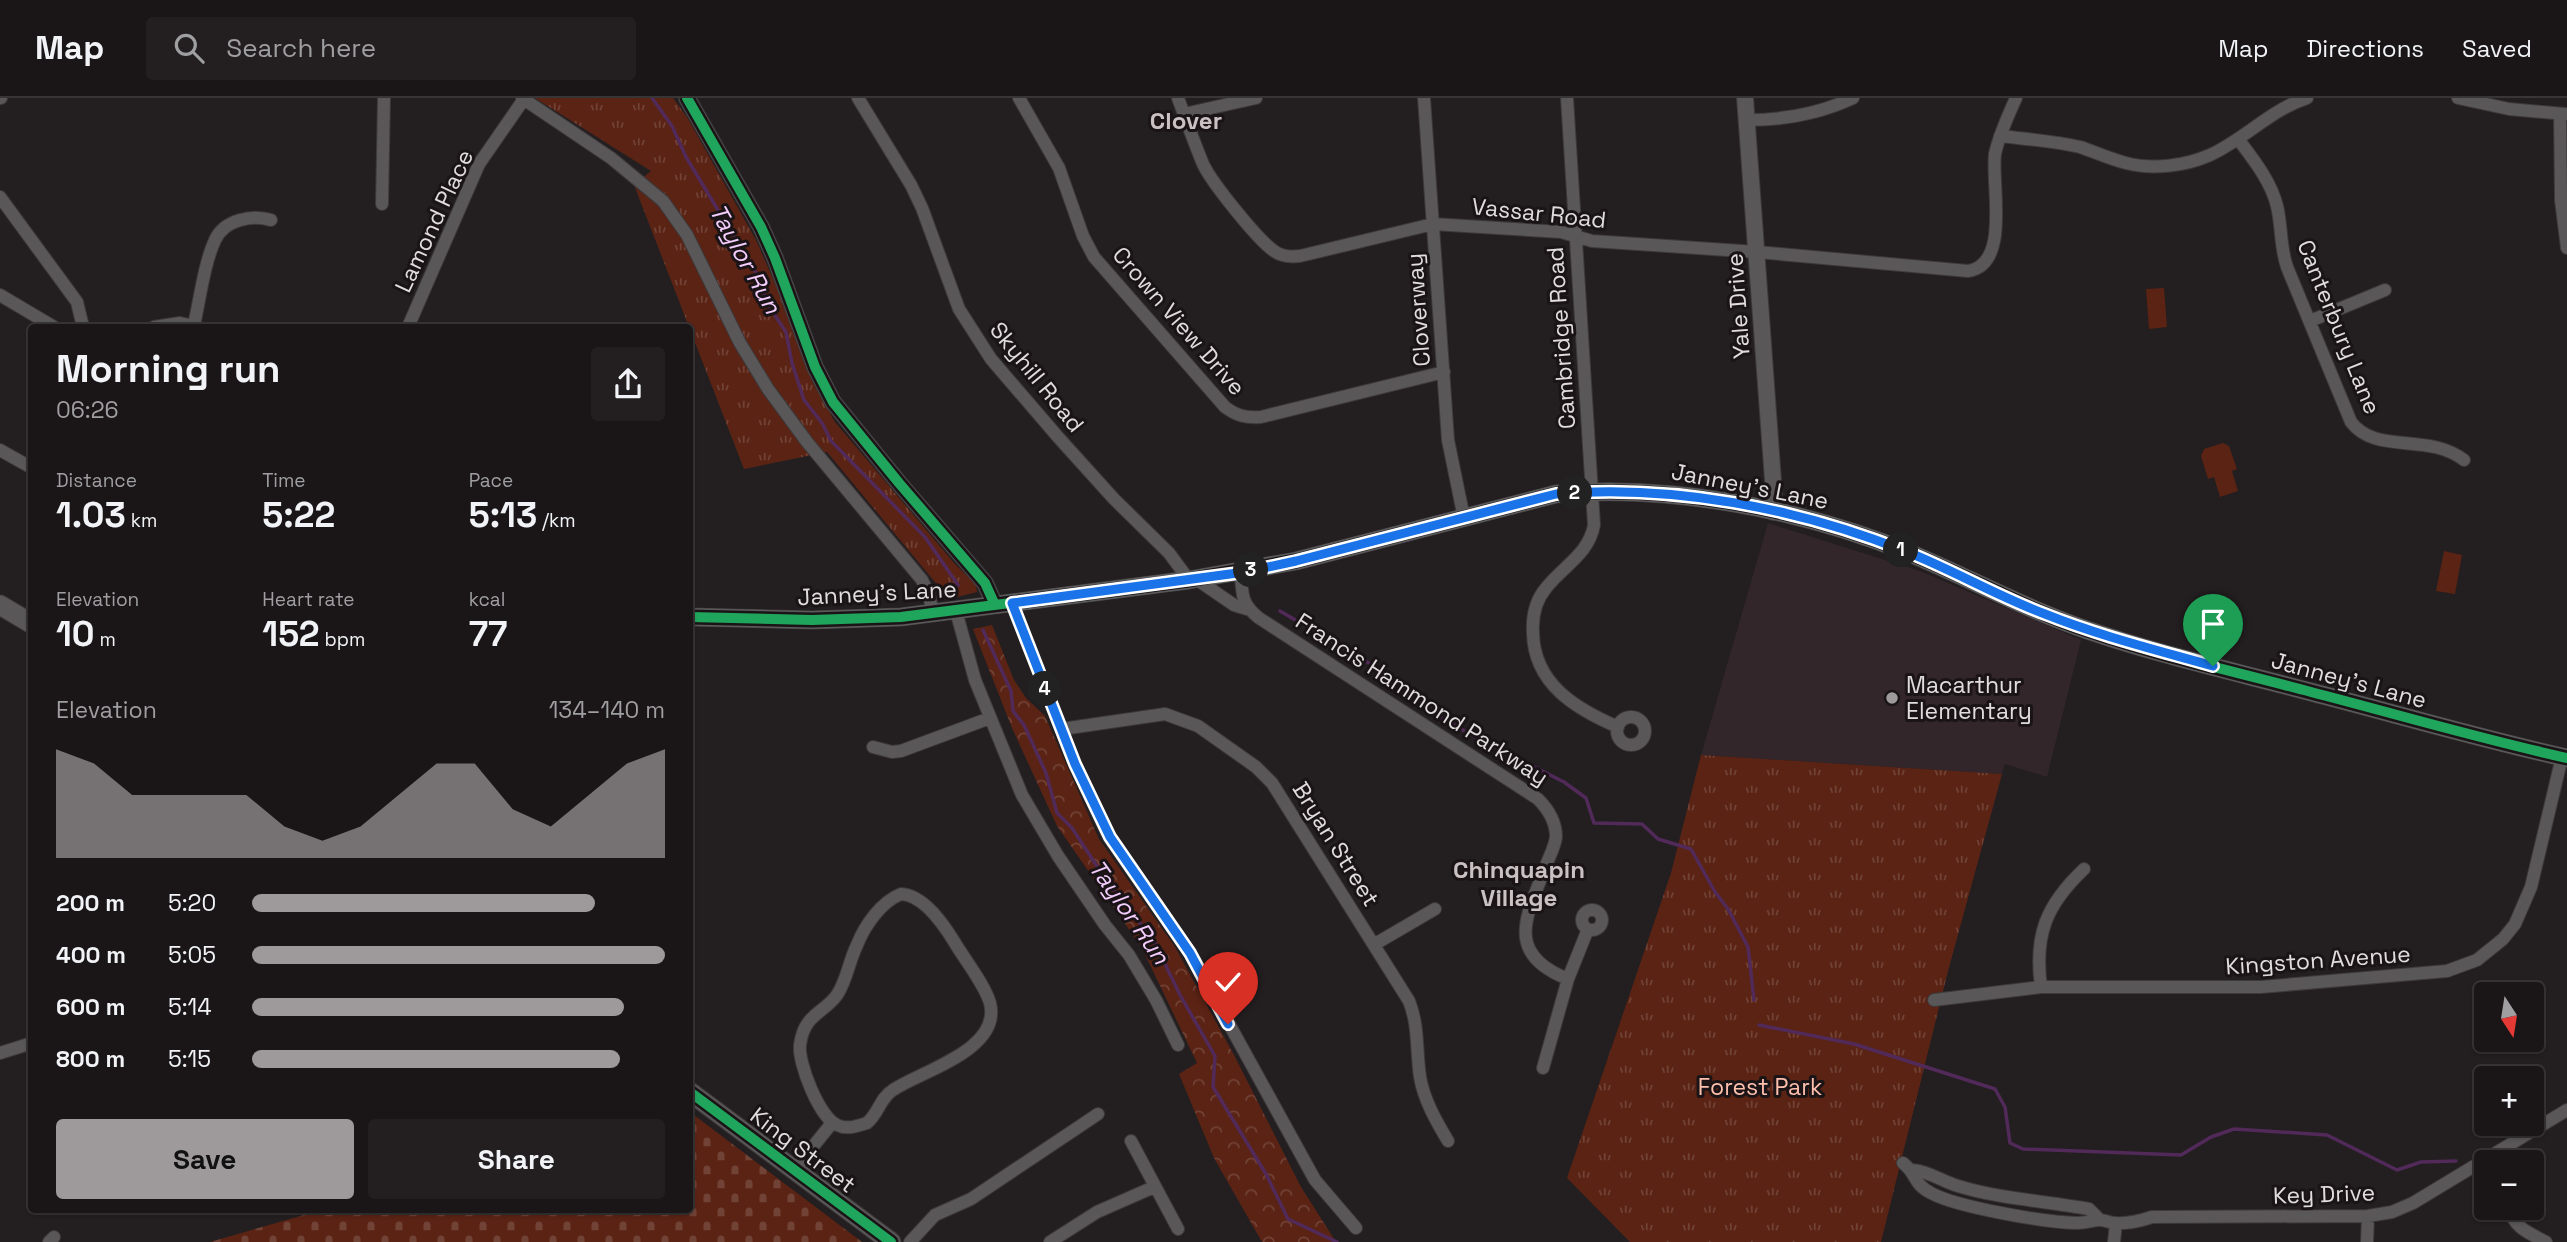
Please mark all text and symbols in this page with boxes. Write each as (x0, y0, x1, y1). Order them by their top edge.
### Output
search box (146, 17, 636, 80)
text: Map (35, 27, 104, 69)
icon: search (170, 29, 208, 67)
text: Search here (226, 31, 376, 65)
text: Map (2218, 33, 2268, 64)
text: Directions (2306, 33, 2424, 64)
text: Saved (2462, 33, 2532, 64)
district label: Clover (1150, 105, 1222, 136)
street label: Lamond Place (388, 145, 480, 297)
street label: Vassar Road (1470, 191, 1608, 235)
water label: Taylor Run (703, 198, 789, 320)
street label: Canterbury Lane (2290, 235, 2388, 419)
street label: Crown View Drive (1106, 240, 1252, 402)
street label: Cambridge Road (1540, 246, 1582, 430)
street label: Cloverway (1399, 252, 1437, 368)
street label: Yale Drive (1719, 252, 1757, 360)
street label: Skyhill Road (983, 316, 1091, 438)
text: Morning run (56, 345, 281, 393)
button: share (591, 347, 665, 421)
text: 06:26 (56, 395, 119, 425)
street label: Janney's Lane (1669, 456, 1831, 516)
text: Distance (56, 468, 137, 493)
text: Time (262, 468, 306, 493)
text: Pace (469, 468, 513, 493)
pin: 2 (1558, 476, 1592, 510)
text: 2 (1569, 480, 1580, 505)
text: 1.03 (56, 493, 126, 537)
text: 5:22 (262, 493, 335, 537)
text: 5:13 (469, 493, 537, 537)
text: km (126, 508, 157, 533)
text: /km (537, 508, 576, 533)
pin: 1 (1884, 532, 1918, 568)
text: 1 (1896, 537, 1905, 562)
pin: 3 (1234, 552, 1268, 588)
text: 3 (1245, 557, 1256, 582)
street label: Janney's Lane (797, 574, 957, 612)
text: Elevation (56, 587, 139, 612)
text: Heart rate (262, 587, 355, 612)
text: kcal (469, 587, 505, 612)
pin (2183, 594, 2243, 666)
icon: arrive (2194, 605, 2232, 643)
street label: Francis Hammond Parkway (1290, 606, 1554, 792)
text: 10 (56, 612, 95, 656)
text: 152 (262, 612, 320, 656)
text: 77 (469, 612, 507, 656)
text: m (95, 627, 116, 652)
text: bpm (320, 627, 365, 652)
street label: Janney's Lane (2268, 645, 2430, 715)
place label: Macarthur Elementary (1906, 670, 2032, 726)
pin: 4 (1028, 672, 1062, 706)
text: 4 (1038, 676, 1051, 701)
marker: Macarthur Elementary (1884, 690, 1900, 706)
text: Elevation (56, 695, 157, 725)
text: 134–140 m (549, 695, 665, 725)
street label: Bryan Street (1286, 776, 1386, 912)
water label: Taylor Run (1082, 853, 1177, 971)
district label: Chinquapin Village (1453, 854, 1585, 913)
text: 200 m (56, 888, 125, 918)
text: 5:20 (168, 888, 216, 918)
street label: Kingston Avenue (2224, 939, 2412, 981)
text: 400 m (56, 940, 126, 970)
text: 5:05 (168, 940, 216, 970)
pin (1198, 952, 1258, 1024)
icon: check (1209, 963, 1247, 1001)
north arrow (2474, 982, 2544, 1052)
map controls (2474, 982, 2544, 1220)
text: 600 m (56, 992, 126, 1022)
text: 5:14 (168, 992, 212, 1022)
text: 800 m (56, 1044, 125, 1074)
text: 5:15 (168, 1044, 211, 1074)
button: + (2474, 1066, 2544, 1136)
park label: Forest Park (1698, 1072, 1822, 1102)
street label: King Street (744, 1100, 862, 1200)
button: Save (56, 1119, 354, 1199)
button: Share (368, 1119, 665, 1199)
button: − (2474, 1150, 2544, 1220)
street label: Key Drive (2272, 1177, 2376, 1211)

